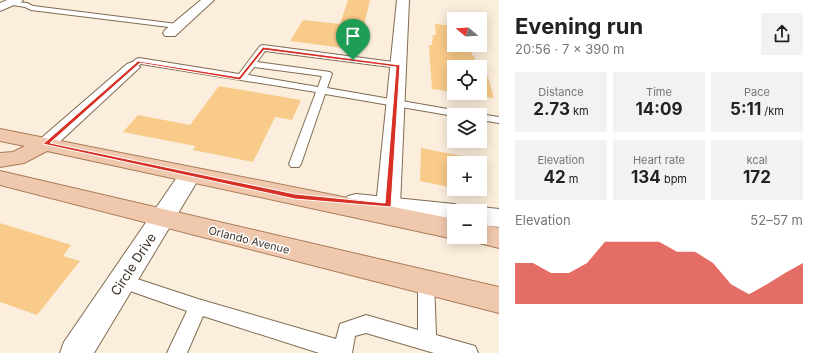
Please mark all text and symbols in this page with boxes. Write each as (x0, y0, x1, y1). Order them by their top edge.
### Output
north arrow (447, 12, 487, 52)
map controls (447, 12, 487, 244)
text: Evening run (515, 13, 643, 39)
button: share (761, 13, 803, 55)
pin (336, 19, 370, 60)
icon: arrive (342, 25, 364, 47)
text: 20:56 · 7 × 390 m (515, 41, 625, 57)
button: locate (447, 60, 487, 100)
text: Distance (538, 85, 584, 99)
text: Time (646, 85, 672, 99)
text: Pace (744, 85, 770, 99)
text: 2.73 (533, 99, 570, 119)
text: 14:09 (635, 99, 683, 119)
text: 5:11 (730, 99, 761, 119)
text: km (570, 104, 589, 118)
text: /km (761, 104, 784, 118)
button: layers (447, 108, 487, 148)
text: Elevation (537, 153, 585, 167)
text: Heart rate (633, 153, 685, 167)
text: kcal (746, 153, 768, 167)
button: + (447, 156, 487, 196)
text: 42 (544, 167, 566, 187)
text: 134 (631, 167, 661, 187)
text: 172 (743, 167, 771, 187)
text: m (566, 172, 578, 186)
text: bpm (661, 172, 687, 186)
button: − (447, 204, 487, 244)
text: Elevation (515, 212, 571, 228)
text: 52–57 m (750, 212, 803, 228)
street label: Orlando Avenue (207, 223, 291, 257)
street label: Circle Drive (107, 230, 159, 298)

